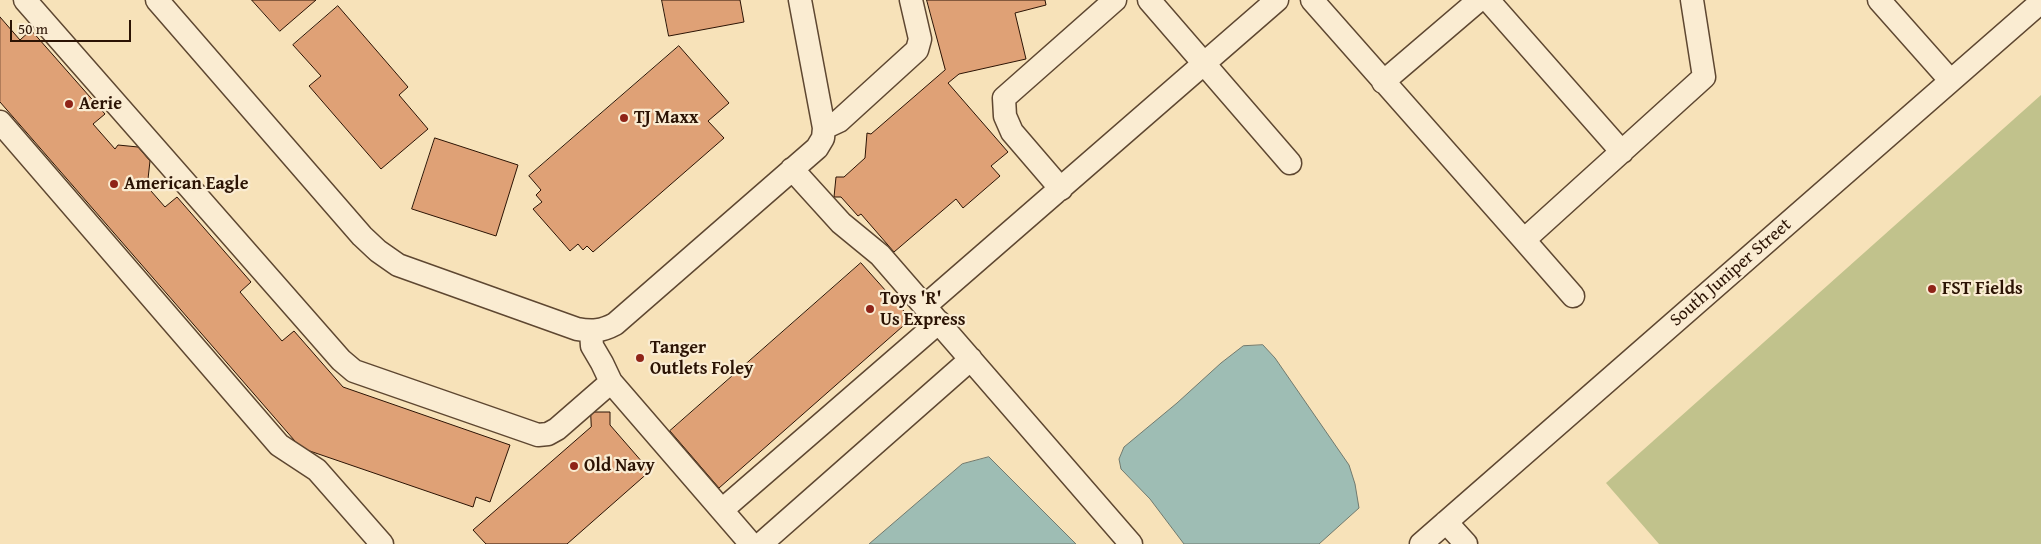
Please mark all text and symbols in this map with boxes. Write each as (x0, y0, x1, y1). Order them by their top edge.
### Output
scale bar (12, 10, 134, 42)
text: 50 m (18, 18, 48, 39)
place label: Aerie (79, 93, 122, 115)
marker: Aerie (63, 98, 75, 110)
place label: TJ Maxx (634, 107, 698, 129)
marker: TJ Maxx (618, 112, 630, 124)
place label: American Eagle (124, 173, 249, 195)
marker: American Eagle (108, 178, 120, 190)
street label: South Juniper Street (1666, 214, 1796, 332)
place label: FST Fields (1942, 278, 2023, 300)
marker: FST Fields (1926, 283, 1938, 295)
place label: Toys 'R' Us Express (880, 288, 965, 330)
marker: Toys 'R' Us Express (864, 303, 876, 315)
place label: Tanger Outlets Foley (650, 337, 753, 379)
marker: Tanger Outlets Foley (634, 352, 646, 364)
place label: Old Navy (584, 455, 655, 477)
marker: Old Navy (568, 460, 580, 472)

